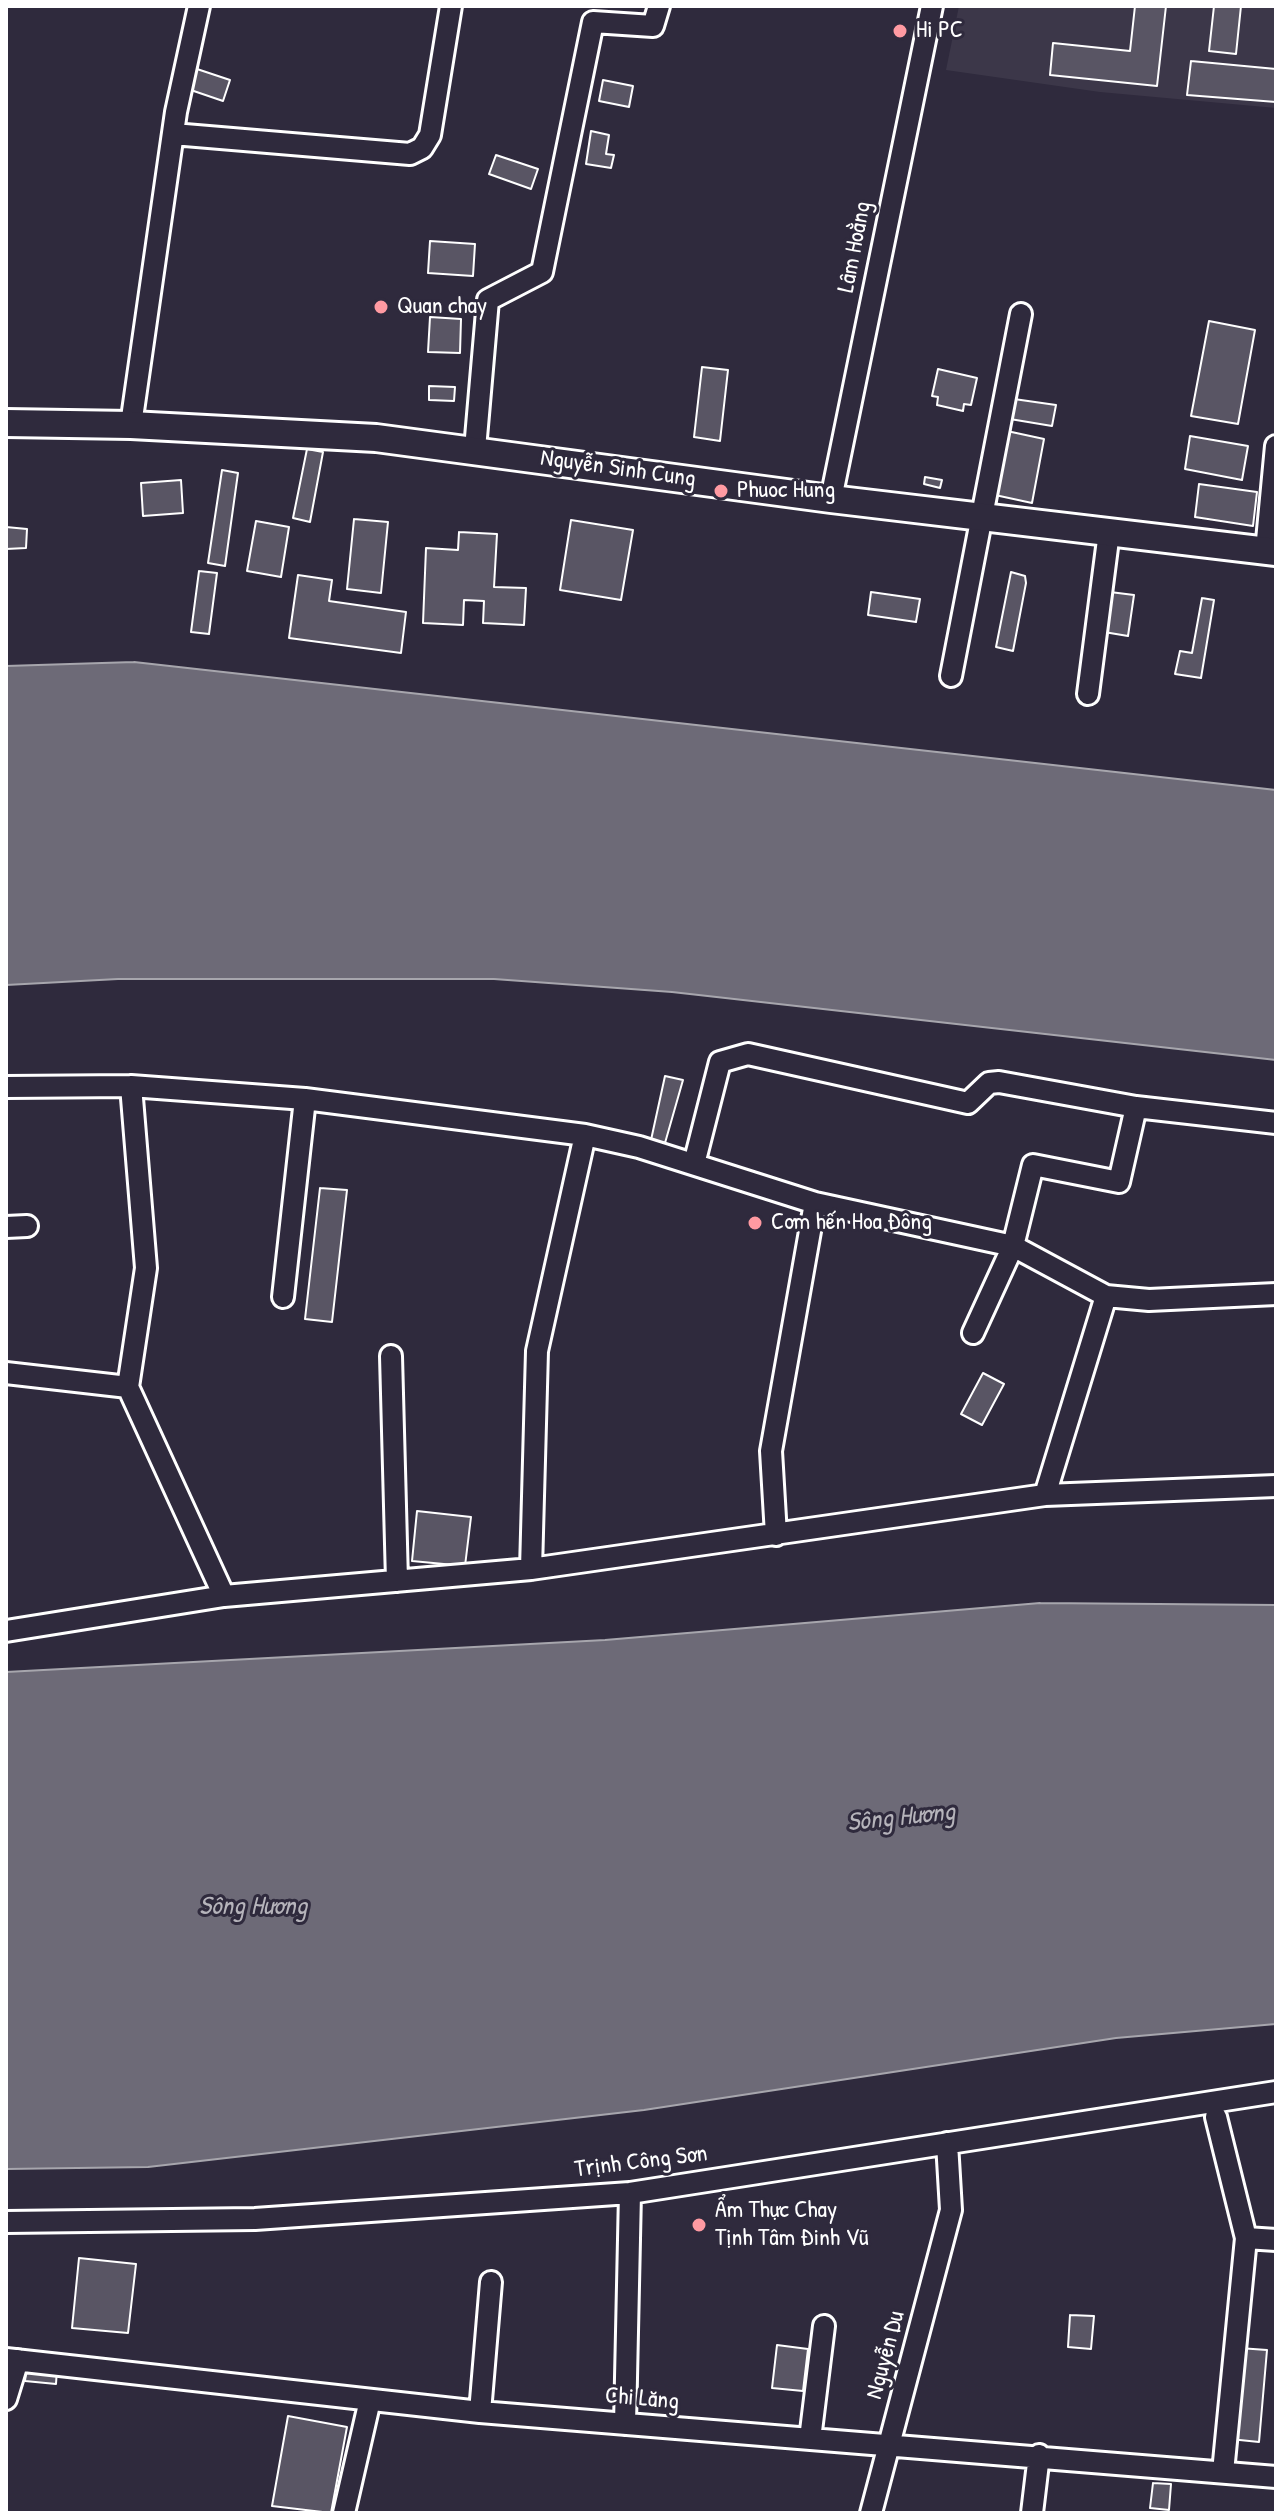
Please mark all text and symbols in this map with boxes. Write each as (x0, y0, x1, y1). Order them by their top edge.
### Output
place label: Hi PC (916, 17, 963, 45)
marker: Hi PC (891, 22, 909, 40)
street label: Lâm Hoằng (832, 199, 878, 295)
place label: Quan chay (397, 293, 487, 321)
marker: Quan chay (372, 298, 390, 316)
street label: Nguyễn Sinh Cung (539, 444, 697, 494)
place label: Phuoc Hung (737, 477, 835, 505)
marker: Phuoc Hung (712, 482, 730, 500)
place label: Cơm hến Hoa Đông (771, 1209, 932, 1237)
marker: Cơm hến Hoa Đông (746, 1214, 764, 1232)
water label: Sông Hương (846, 1797, 956, 1839)
water label: Sông Hương (199, 1891, 307, 1923)
street label: Trịnh Công Sơn (573, 2140, 709, 2184)
place label: Ẩm Thực Chay Tịnh Tâm Đinh Vũ (715, 2197, 869, 2253)
marker: Ẩm Thực Chay Tịnh Tâm Đinh Vũ (690, 2216, 708, 2234)
street label: Nguyễn Du (860, 2308, 912, 2402)
street label: Chi Lăng (604, 2381, 680, 2417)

